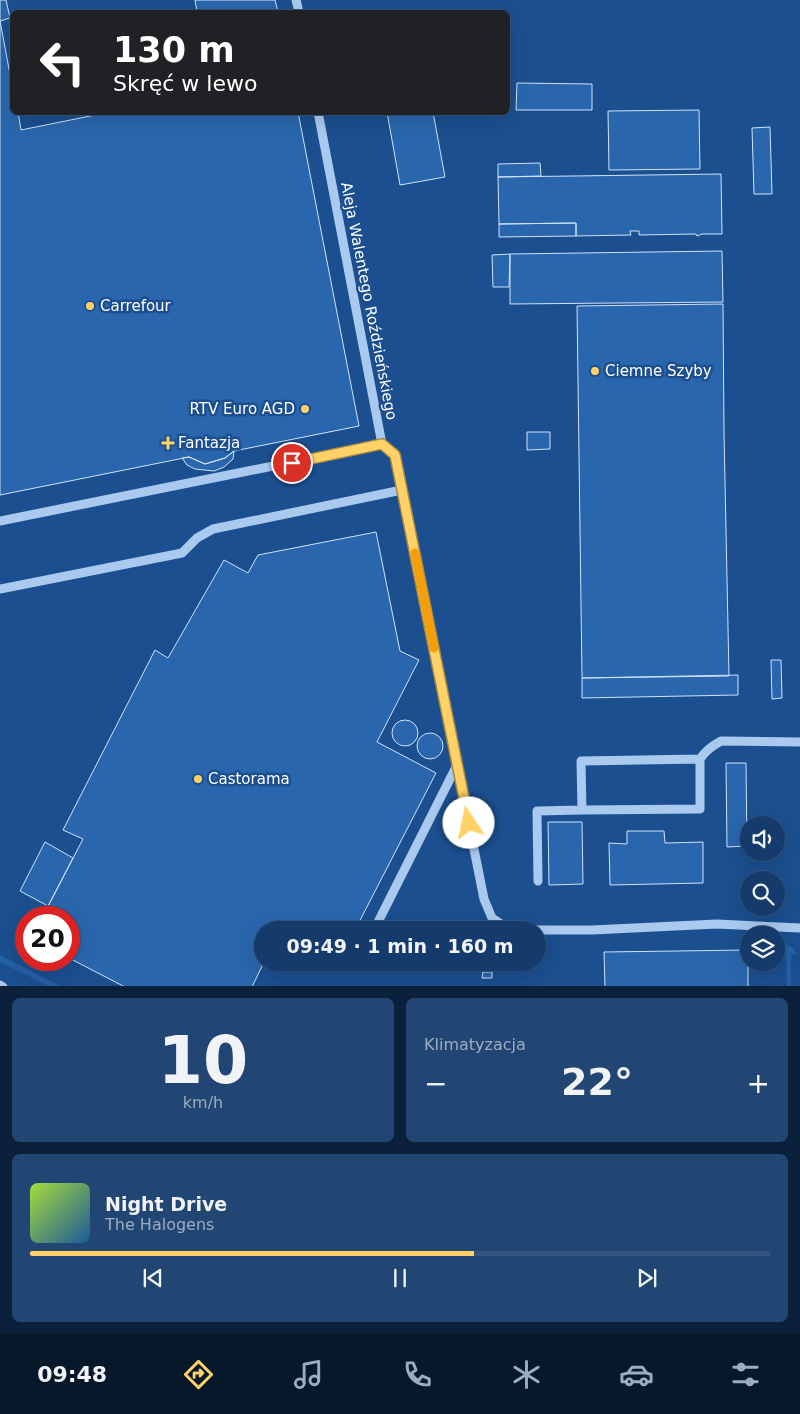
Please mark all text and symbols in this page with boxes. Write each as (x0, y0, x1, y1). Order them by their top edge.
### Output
icon: left (30, 30, 95, 95)
text: 130 m (113, 30, 235, 70)
text: Skręć w lewo (113, 71, 257, 96)
street label: Aleja Walentego Roździeńskiego (337, 180, 401, 422)
place label: Carrefour (100, 297, 172, 315)
marker: Carrefour (84, 300, 96, 312)
place label: Ciemne Szyby (605, 362, 712, 380)
marker: Ciemne Szyby (589, 365, 601, 377)
place label: RTV Euro AGD (190, 400, 295, 418)
marker: RTV Euro AGD (299, 403, 311, 415)
place label: Fantazja (178, 434, 240, 452)
marker: Fantazja (162, 437, 174, 449)
pin (271, 442, 313, 484)
icon: arrive (278, 449, 306, 477)
place label: Castorama (208, 770, 290, 788)
marker: Castorama (192, 773, 204, 785)
position arrow (442, 796, 494, 848)
map controls (740, 816, 785, 971)
button: sound (740, 816, 785, 861)
button: search (740, 871, 785, 916)
speed limit sign: 20 (15, 906, 80, 971)
button: layers (740, 926, 785, 971)
text: 09:49 · 1 min · 160 m (286, 935, 514, 957)
text: 10 (158, 1023, 248, 1098)
text: Klimatyzacja (424, 1035, 526, 1054)
text: 22° (561, 1060, 633, 1104)
text: − (424, 1067, 447, 1100)
text: + (747, 1067, 770, 1100)
text: km/h (183, 1093, 223, 1112)
text: Night Drive (105, 1193, 227, 1215)
text: The Halogens (105, 1215, 214, 1234)
icon: previous (139, 1264, 167, 1292)
icon: pause (386, 1264, 414, 1292)
icon: next (633, 1264, 661, 1292)
icon: directions (181, 1357, 216, 1392)
icon: music (291, 1357, 326, 1392)
icon: phone (400, 1357, 435, 1392)
icon: climate (509, 1357, 544, 1392)
icon: car (619, 1357, 654, 1392)
icon: filters (728, 1357, 763, 1392)
text: 09:48 (37, 1362, 107, 1387)

